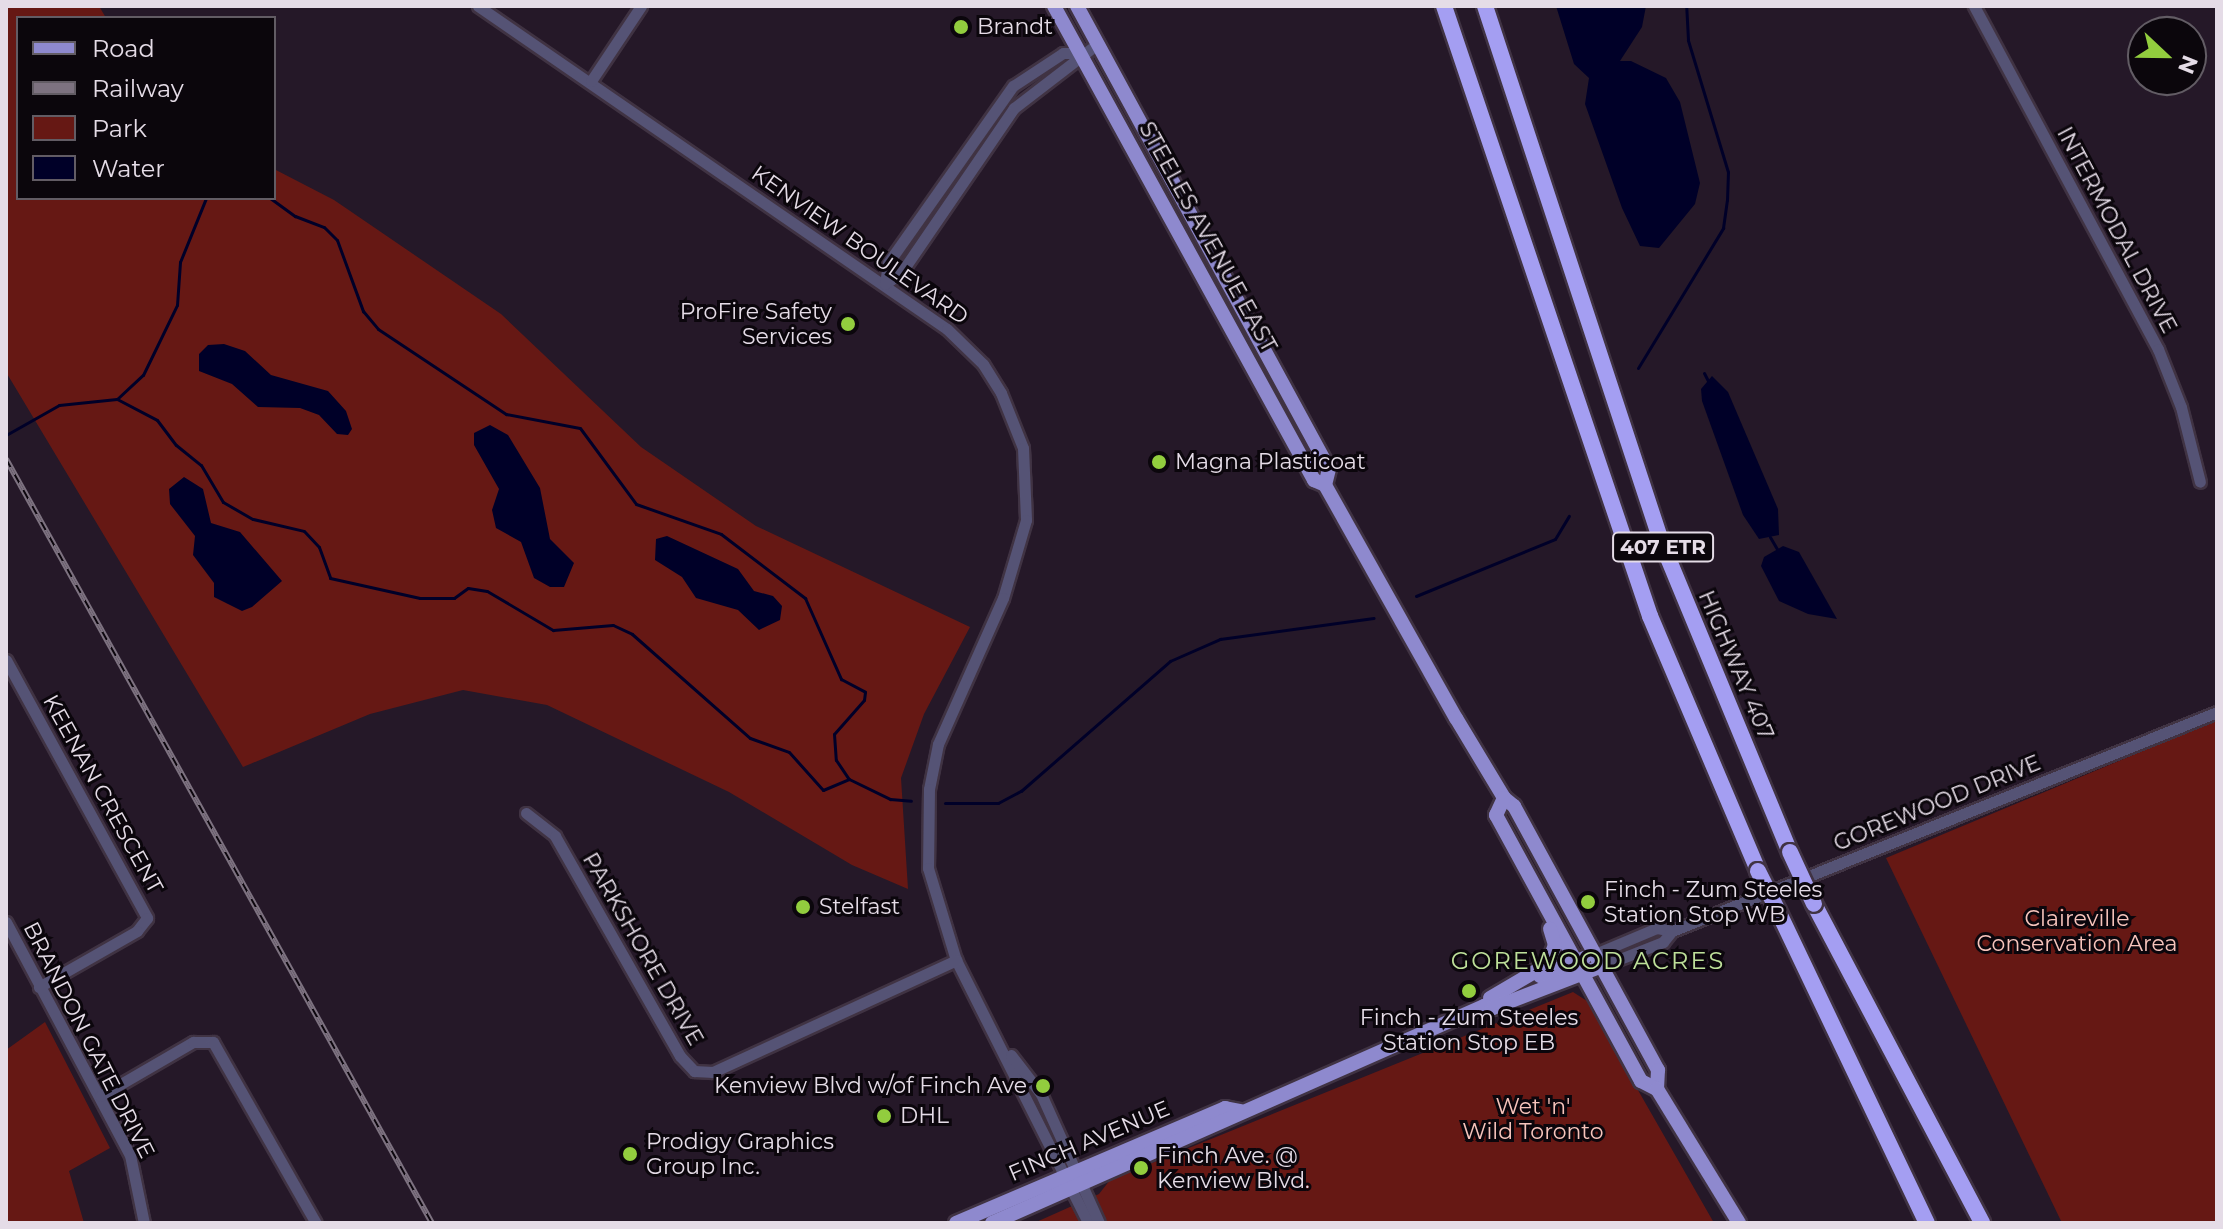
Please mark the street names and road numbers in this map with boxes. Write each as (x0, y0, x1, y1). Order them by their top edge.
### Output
street label: STEELES AVENUE EAST (1134, 117, 1282, 357)
street label: INTERMODAL DRIVE (2051, 122, 2183, 338)
street label: KENVIEW BOULEVARD (747, 160, 973, 330)
road number: 407 ETR (1611, 531, 1715, 563)
street label: HIGHWAY 407 (1693, 587, 1779, 743)
street label: KEENAN CRESCENT (37, 690, 169, 898)
street label: GOREWOOD DRIVE (1830, 749, 2044, 857)
street label: PARKSHORE DRIVE (577, 848, 709, 1050)
street label: BRANDON GATE DRIVE (18, 917, 160, 1163)
street label: FINCH AVENUE (1004, 1095, 1174, 1187)

